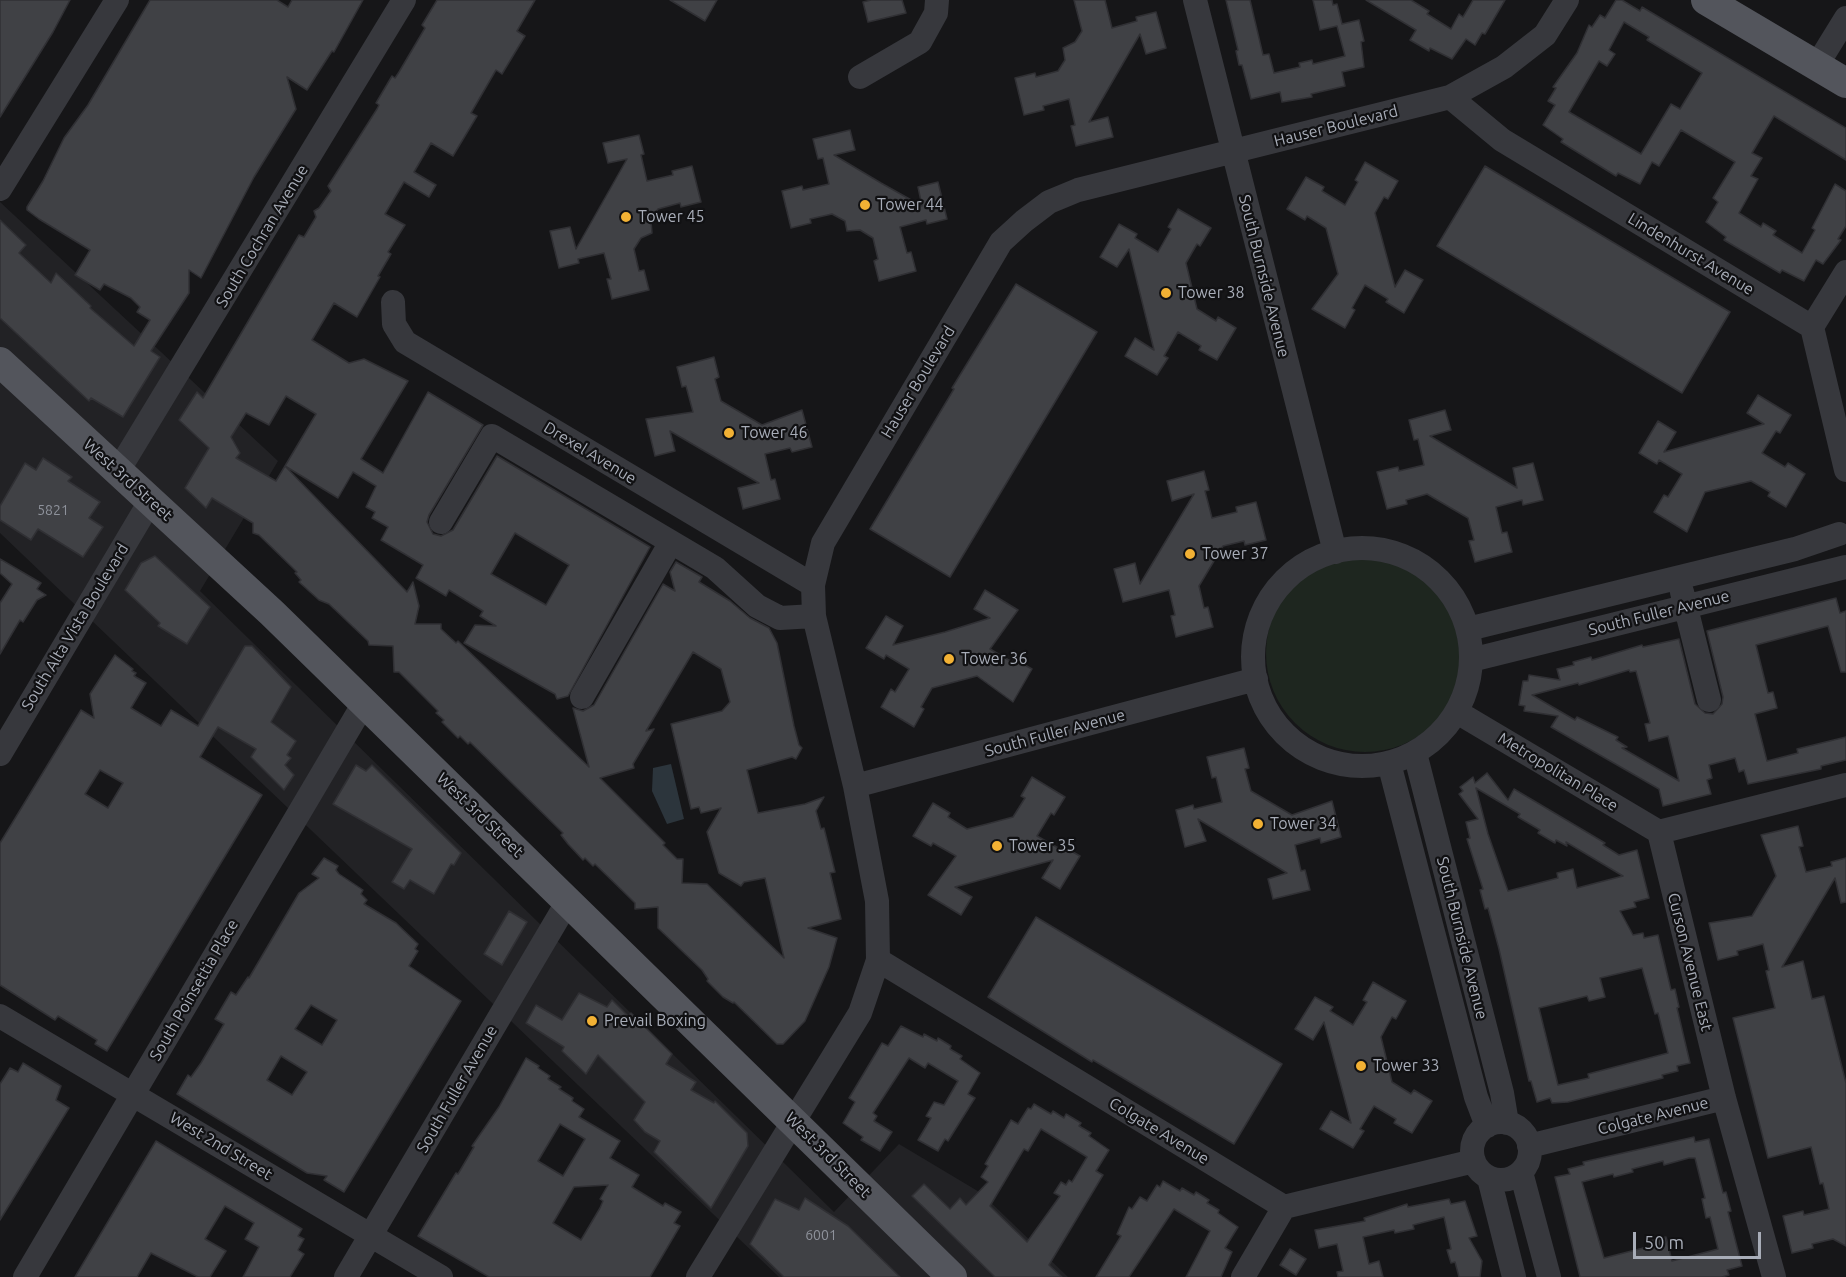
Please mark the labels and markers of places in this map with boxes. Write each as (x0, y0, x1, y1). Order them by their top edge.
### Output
place label: Tower 44 (877, 195, 943, 215)
marker: Tower 44 (858, 198, 872, 212)
place label: Tower 45 (638, 207, 704, 227)
marker: Tower 45 (619, 210, 633, 224)
place label: Tower 38 (1178, 283, 1244, 303)
marker: Tower 38 (1159, 286, 1173, 300)
place label: Tower 46 (741, 423, 807, 443)
marker: Tower 46 (722, 426, 736, 440)
place label: Tower 37 (1202, 544, 1268, 564)
marker: Tower 37 (1183, 547, 1197, 561)
place label: Tower 36 (961, 649, 1027, 669)
marker: Tower 36 (942, 652, 956, 666)
place label: Tower 34 (1270, 814, 1336, 834)
marker: Tower 34 (1251, 817, 1265, 831)
place label: Tower 35 (1009, 836, 1075, 856)
marker: Tower 35 (990, 839, 1004, 853)
place label: Prevail Boxing (604, 1011, 706, 1031)
marker: Prevail Boxing (585, 1014, 599, 1028)
place label: Tower 33 (1373, 1056, 1439, 1076)
marker: Tower 33 (1354, 1059, 1368, 1073)

